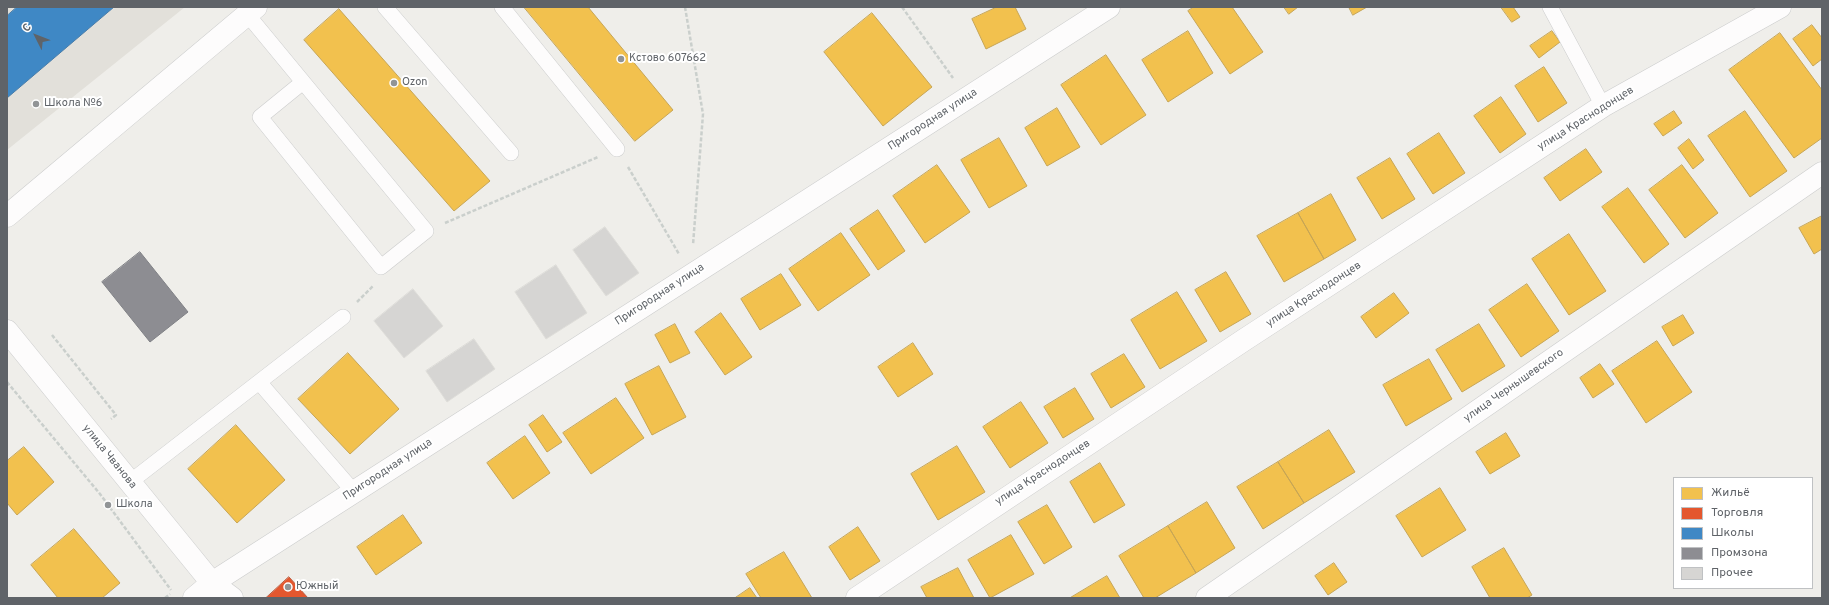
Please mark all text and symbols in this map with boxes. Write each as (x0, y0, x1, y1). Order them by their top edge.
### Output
north arrow (16, 16, 56, 56)
text: С (20, 21, 35, 35)
place label: Кстово 607662 (629, 52, 706, 66)
marker: Кстово 607662 (616, 54, 626, 64)
place label: Ozon (402, 76, 428, 90)
marker: Ozon (389, 78, 399, 88)
street label: улица Краснодонцев (1535, 84, 1637, 154)
street label: Пригородная улица (886, 86, 980, 154)
place label: Школа №6 (44, 97, 102, 111)
marker: Школа №6 (31, 99, 41, 109)
street label: улица Краснодонцев (1264, 259, 1364, 331)
street label: Пригородная улица (613, 261, 707, 329)
street label: улица Чернышевского (1461, 346, 1567, 426)
street label: улица Чванова (79, 422, 139, 492)
street label: Пригородная улица (341, 436, 435, 504)
street label: улица Краснодонцев (993, 437, 1093, 509)
legend (1673, 477, 1813, 589)
text: Жильё (1711, 485, 1750, 501)
place label: Школа (116, 498, 152, 512)
marker: Школа (103, 500, 113, 510)
text: Торговля (1711, 505, 1763, 521)
text: Школы (1711, 525, 1754, 541)
text: Промзона (1711, 545, 1768, 561)
text: Прочее (1711, 565, 1753, 581)
place label: Южный (296, 580, 338, 594)
marker: Южный (283, 582, 293, 592)

